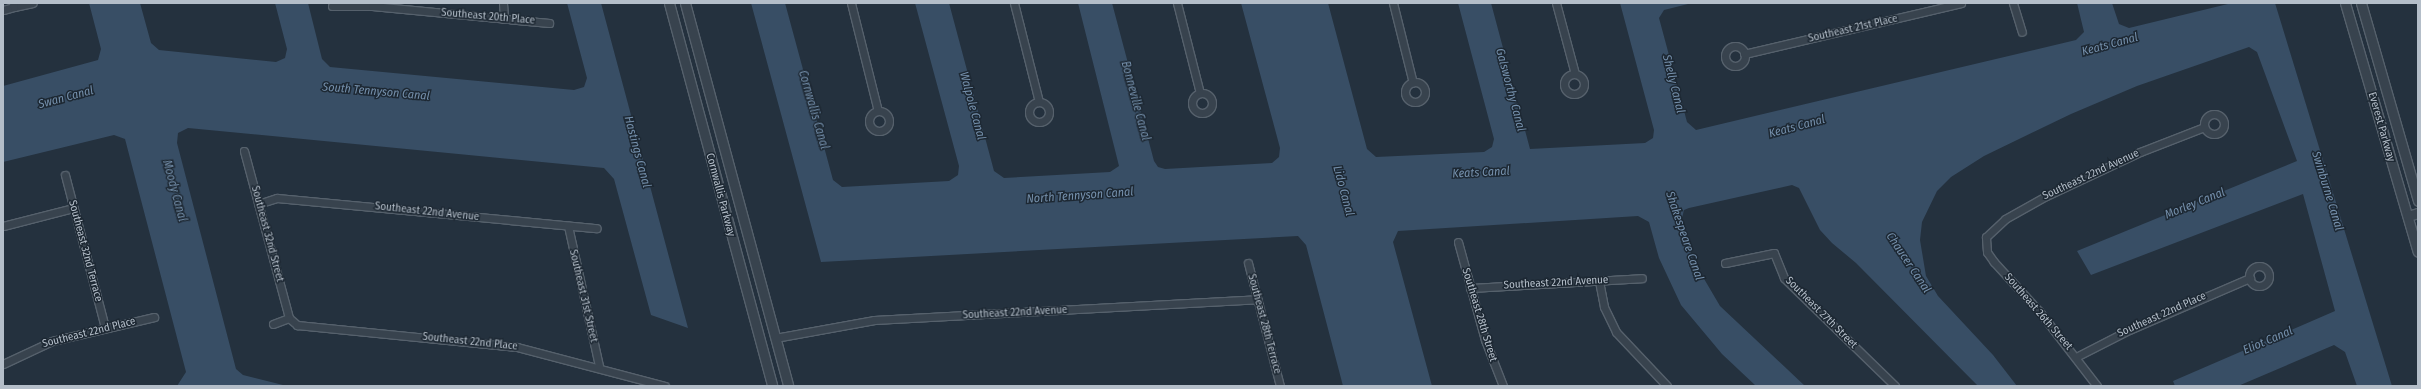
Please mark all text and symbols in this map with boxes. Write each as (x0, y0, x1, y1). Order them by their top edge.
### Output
street label: Southeast 20th Place (440, 6, 536, 28)
street label: Southeast 21st Place (1807, 12, 1899, 46)
water label: Keats Canal (2080, 31, 2140, 59)
water label: Galsworthy Canal (1492, 47, 1528, 133)
water label: Shelly Canal (1659, 53, 1687, 115)
water label: Bonneville Canal (1117, 60, 1153, 142)
water label: Cornwallis Canal (795, 69, 831, 151)
water label: Walpole Canal (956, 70, 988, 142)
water label: South Tennyson Canal (322, 80, 430, 104)
water label: Swan Canal (37, 84, 95, 112)
street label: Everest Parkway (2365, 91, 2397, 163)
water label: Keats Canal (1767, 113, 1827, 141)
water label: Hastings Canal (621, 115, 653, 189)
street label: Southeast 22nd Avenue (2041, 147, 2141, 203)
water label: Swinburne Canal (2308, 150, 2346, 232)
street label: Cornwallis Parkway (703, 152, 737, 238)
water label: Moody Canal (159, 159, 189, 223)
water label: Lido Canal (1329, 164, 1357, 218)
water label: Keats Canal (1452, 164, 1510, 182)
street label: Southeast 32nd Street (248, 184, 286, 284)
water label: North Tennyson Canal (1026, 185, 1134, 207)
water label: Morley Canal (2163, 185, 2227, 223)
water label: Shakespeare Canal (1662, 190, 1706, 282)
street label: Southeast 32nd Terrace (65, 199, 105, 303)
street label: Southeast 22nd Avenue (374, 200, 480, 224)
water label: Chaucer Canal (1883, 230, 1933, 296)
street label: Southeast 31st Street (566, 248, 600, 344)
street label: Southeast 28th Street (1458, 267, 1500, 363)
street label: Southeast 26th Street (2001, 271, 2075, 353)
street label: Southeast 28th Terrace (1244, 273, 1284, 375)
street label: Southeast 22nd Avenue (1503, 274, 1609, 292)
street label: Southeast 27th Street (1782, 274, 1860, 352)
street label: Southeast 22nd Place (2116, 290, 2208, 340)
street label: Southeast 22nd Avenue (962, 304, 1068, 322)
street label: Southeast 22nd Place (41, 315, 137, 351)
water label: Eliot Canal (2241, 324, 2295, 358)
street label: Southeast 22nd Place (422, 330, 518, 354)

